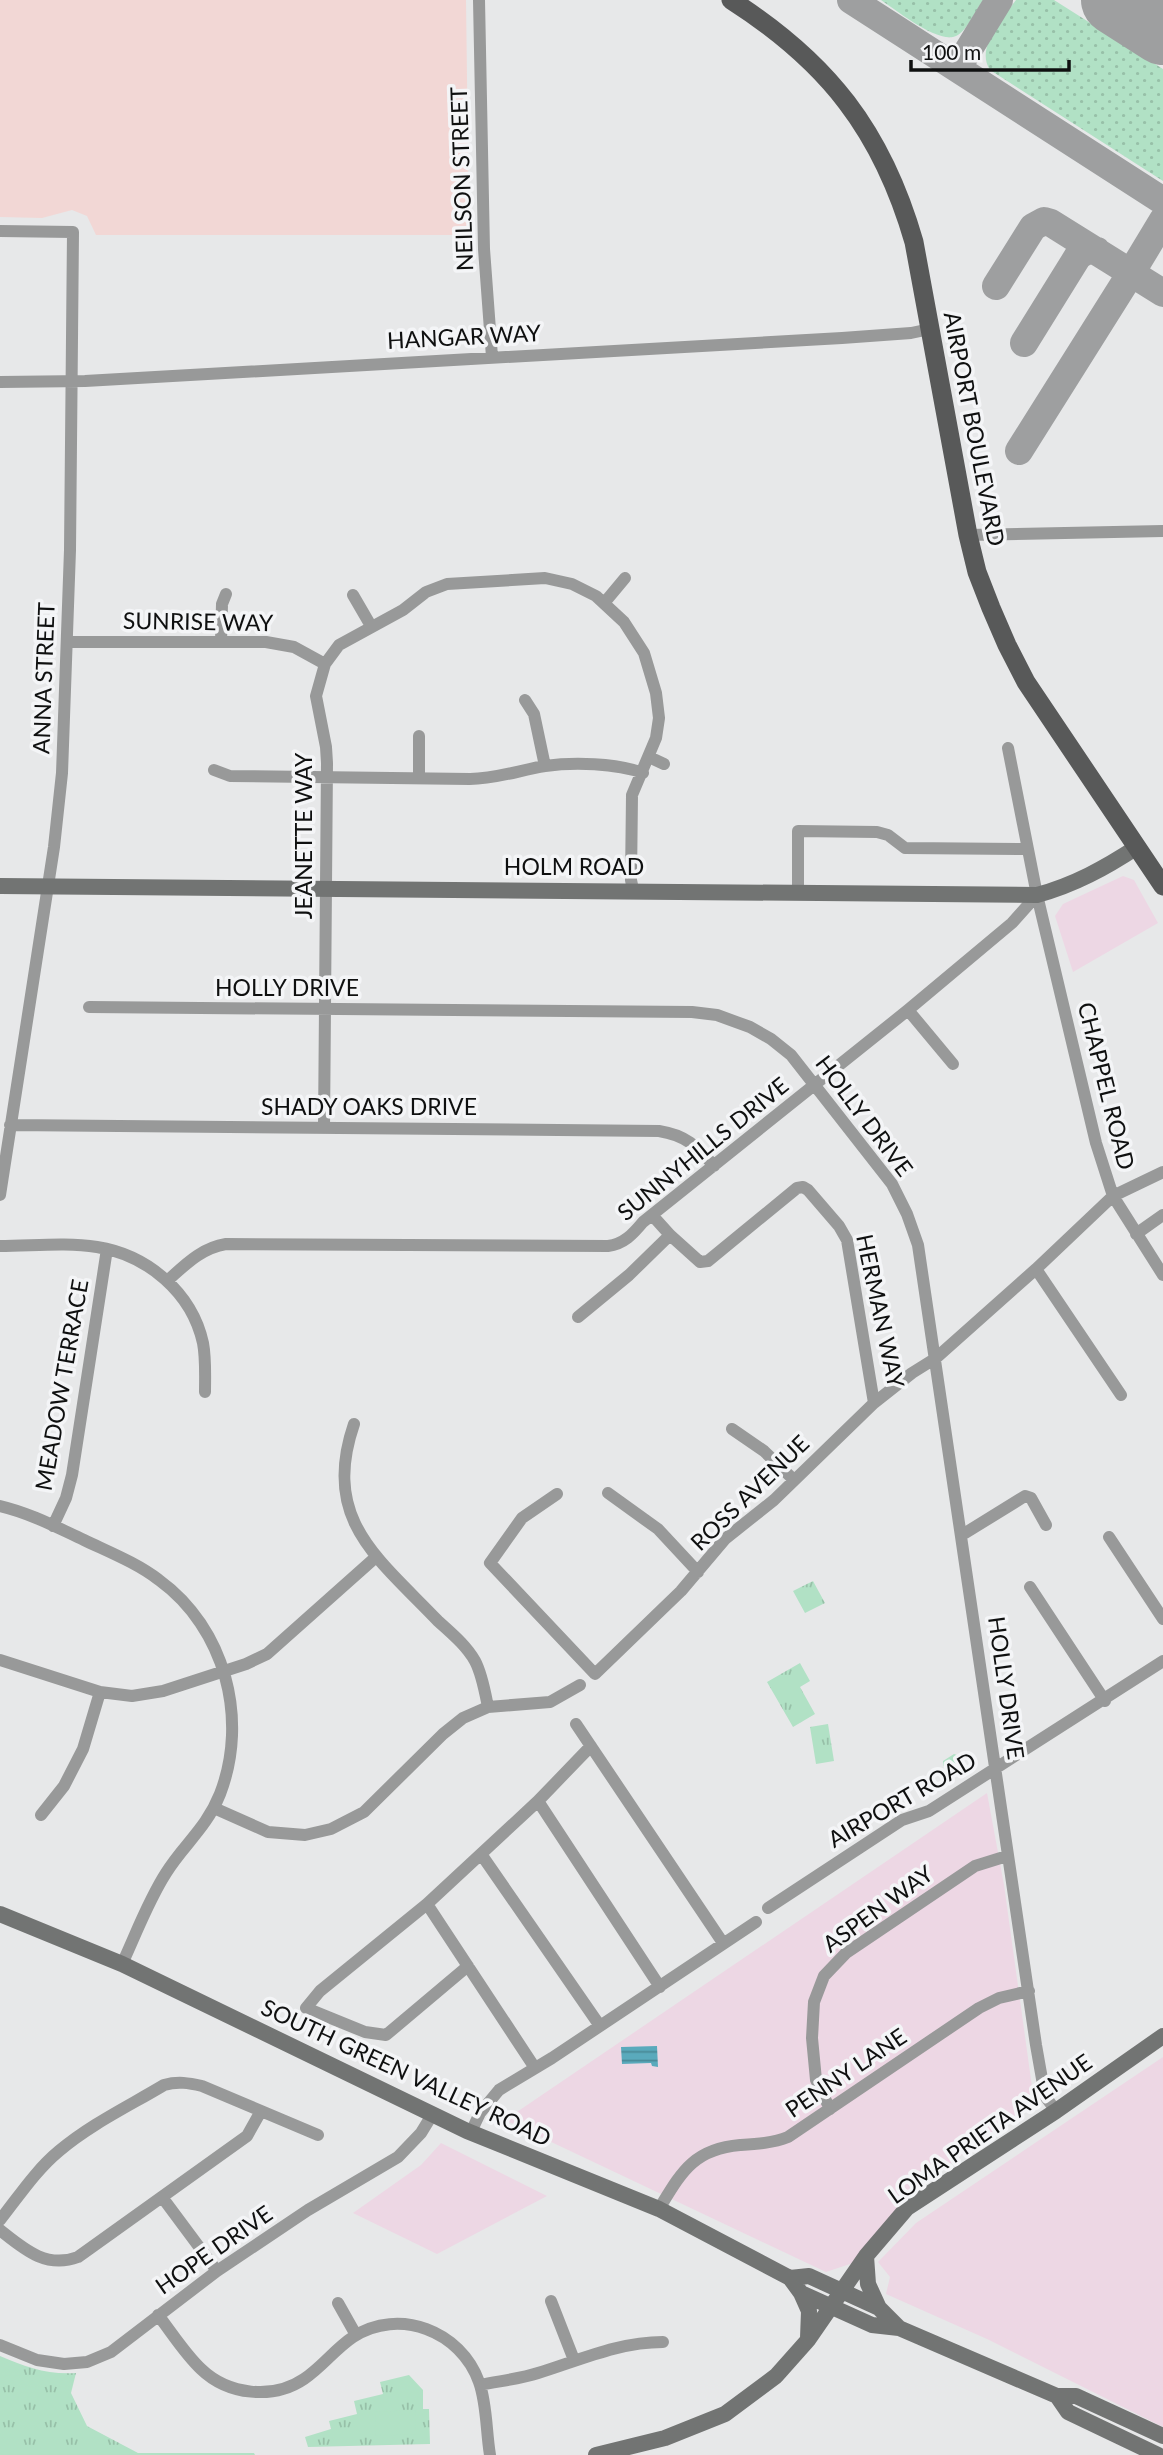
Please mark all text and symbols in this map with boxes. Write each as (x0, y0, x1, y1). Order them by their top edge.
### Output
scale bar (911, 28, 1068, 72)
text: 100 m (922, 39, 981, 64)
street label: NEILSON STREET (444, 86, 478, 271)
street label: AIRPORT BOULEVARD (938, 309, 1011, 548)
street label: HANGAR WAY (386, 318, 542, 354)
street label: ANNA STREET (26, 601, 60, 754)
street label: SUNRISE WAY (123, 606, 274, 636)
street label: JEANETTE WAY (289, 752, 317, 919)
street label: HOLM ROAD (504, 852, 644, 880)
street label: HOLLY DRIVE (215, 973, 359, 1001)
street label: CHAPPEL ROAD (1073, 999, 1141, 1172)
street label: HOLLY DRIVE (810, 1049, 919, 1181)
street label: SUNNYHILLS DRIVE (611, 1071, 794, 1226)
street label: SHADY OAKS DRIVE (261, 1092, 477, 1120)
street label: HERMAN WAY (851, 1231, 911, 1391)
street label: MEADOW TERRACE (29, 1277, 93, 1493)
street label: ROSS AVENUE (684, 1429, 814, 1556)
street label: HOLLY DRIVE (983, 1615, 1031, 1761)
street label: AIRPORT ROAD (822, 1745, 981, 1853)
street label: ASPEN WAY (817, 1858, 939, 1958)
street label: SOUTH GREEN VALLEY ROAD (257, 1992, 556, 2152)
street label: PENNY LANE (780, 2021, 911, 2123)
street label: LOMA PRIETA AVENUE (882, 2047, 1097, 2209)
street label: HOPE DRIVE (150, 2199, 277, 2300)

